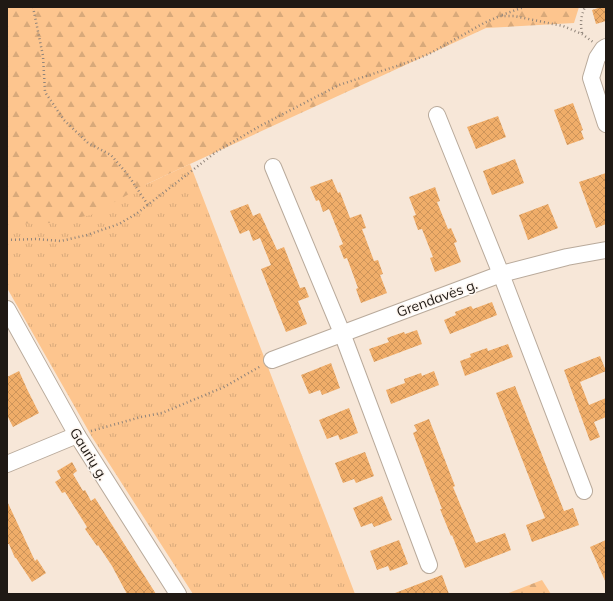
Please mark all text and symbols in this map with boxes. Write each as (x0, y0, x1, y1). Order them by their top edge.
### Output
street label: Grendavės g. (394, 275, 480, 321)
street label: Gaurių g. (66, 424, 112, 484)

